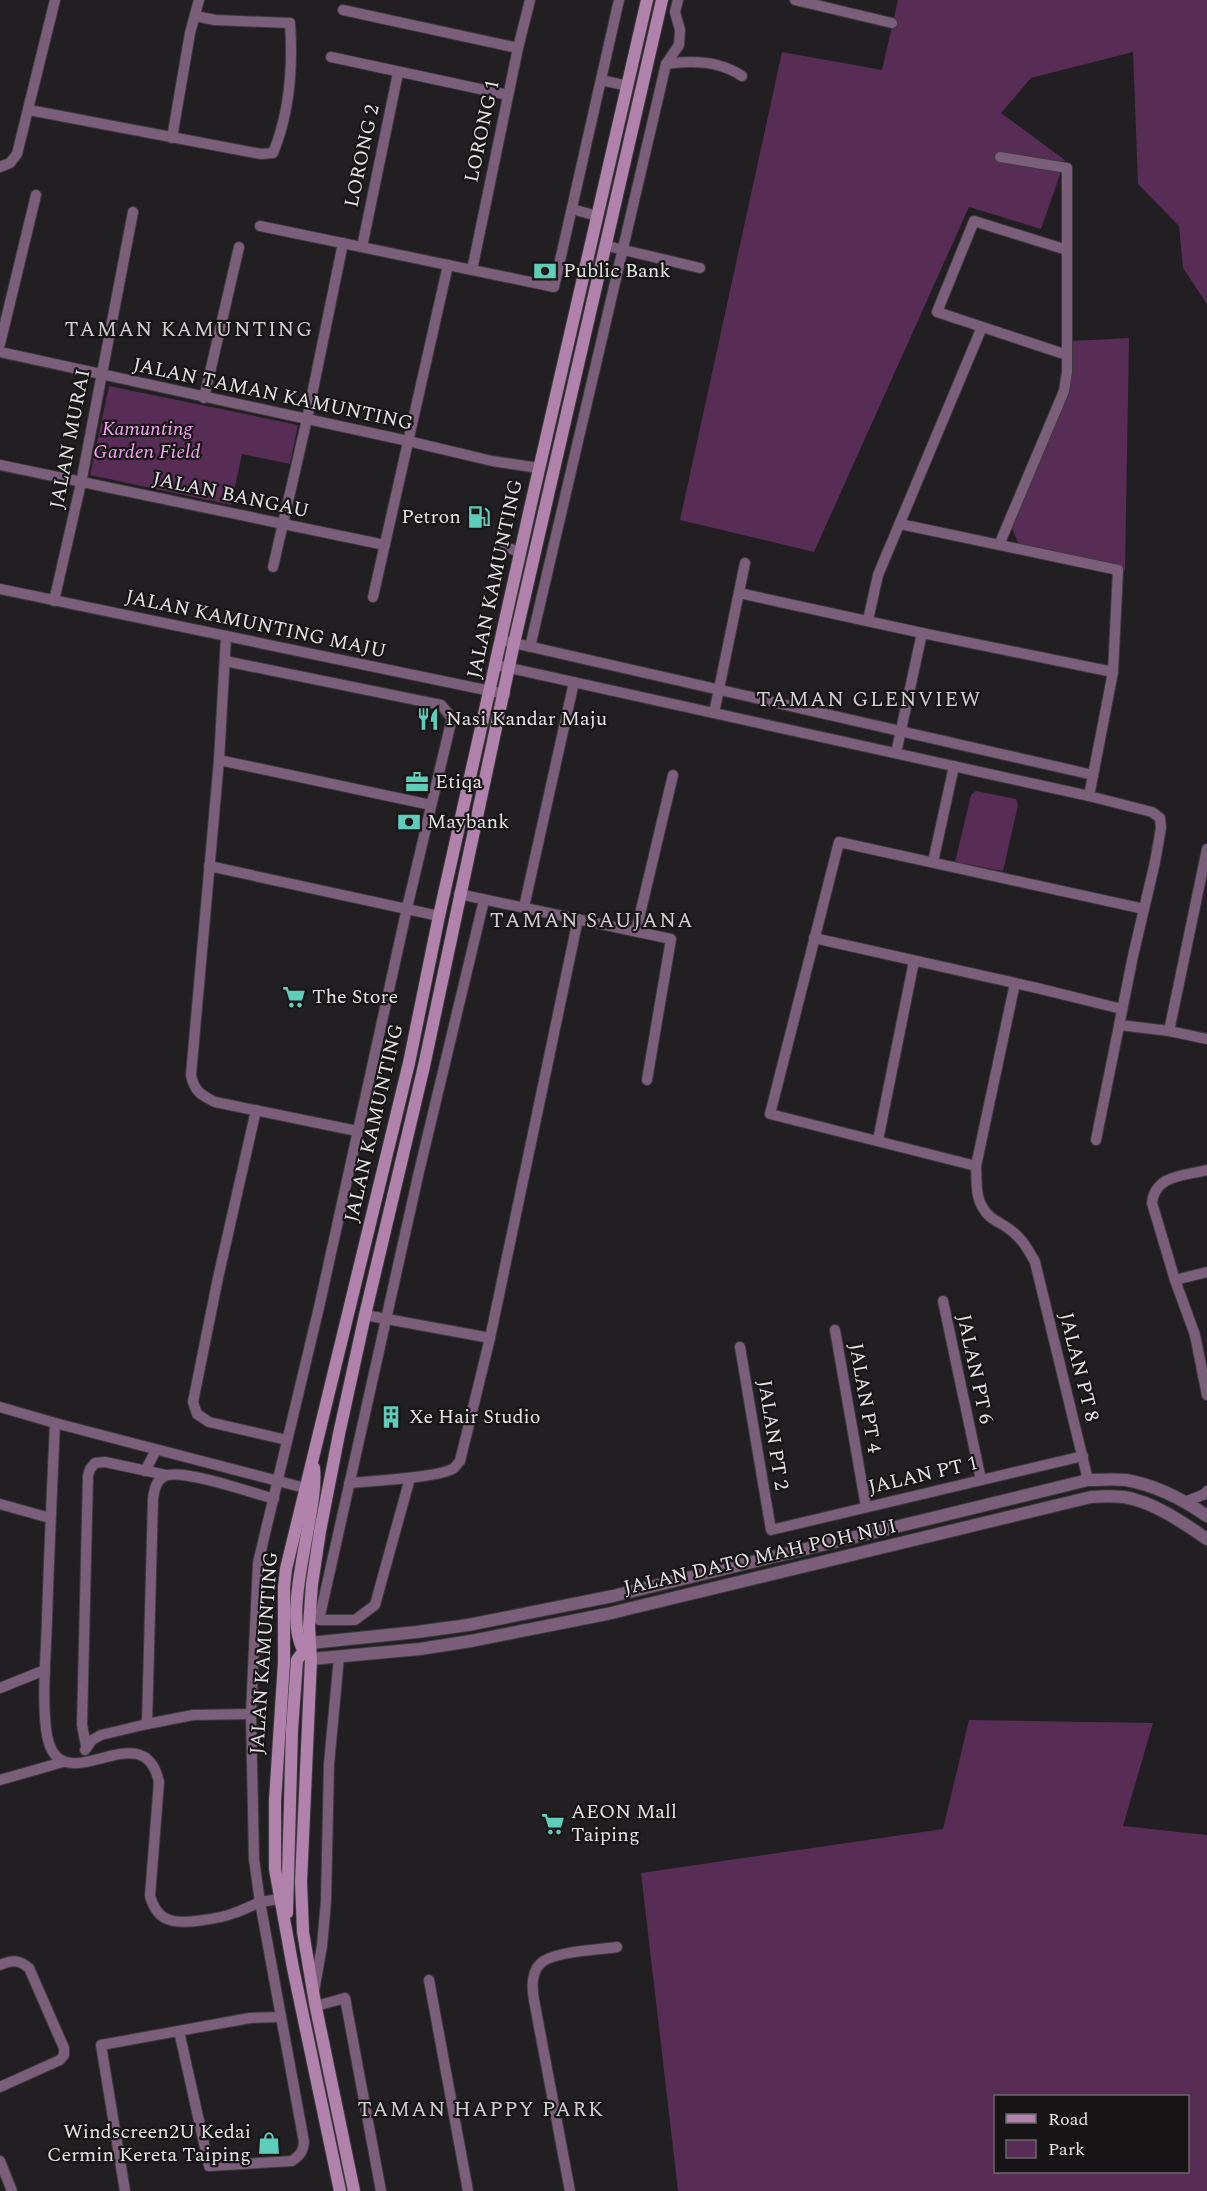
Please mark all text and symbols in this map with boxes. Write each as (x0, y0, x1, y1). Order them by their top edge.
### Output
street label: LORONG 1 (456, 77, 508, 185)
street label: LORONG 2 (336, 102, 388, 210)
place label: Public Bank (563, 256, 671, 286)
bank icon: Public Bank (532, 258, 558, 284)
district label: TAMAN KAMUNTING (64, 314, 314, 346)
street label: JALAN TAMAN KAMUNTING (130, 350, 416, 438)
street label: JALAN MURAI (42, 367, 98, 511)
park label: Kamunting Garden Field (93, 414, 201, 467)
street label: JALAN BANGAU (150, 464, 312, 526)
street label: JALAN KAMUNTING (459, 477, 531, 681)
place label: Petron (401, 502, 461, 532)
fuel station icon: Petron (466, 504, 492, 530)
street label: JALAN KAMUNTING MAJU (123, 582, 389, 666)
district label: TAMAN GLENVIEW (756, 684, 982, 716)
place label: Nasi Kandar Maju (446, 704, 607, 734)
restaurant icon: Nasi Kandar Maju (415, 706, 441, 732)
place label: Etiqa (435, 767, 483, 797)
office icon: Etiqa (404, 769, 430, 795)
place label: Maybank (427, 807, 509, 837)
bank icon: Maybank (396, 809, 422, 835)
district label: TAMAN SAUJANA (490, 905, 694, 937)
place label: The Store (312, 982, 398, 1012)
supermarket icon: The Store (281, 984, 307, 1010)
street label: JALAN KAMUNTING (337, 1021, 411, 1225)
street label: JALAN PT 8 (1051, 1309, 1107, 1425)
street label: JALAN PT 6 (949, 1311, 1001, 1427)
street label: JALAN PT 4 (841, 1341, 889, 1455)
street label: JALAN PT 2 (749, 1378, 797, 1492)
place label: Xe Hair Studio (409, 1402, 541, 1432)
building icon: Xe Hair Studio (378, 1404, 404, 1430)
street label: JALAN PT 1 (865, 1448, 981, 1502)
street label: JALAN DATO MAH POH NUI (621, 1511, 899, 1603)
street label: JALAN KAMUNTING (242, 1551, 286, 1755)
place label: AEON Mall Taiping (571, 1797, 677, 1850)
supermarket icon: AEON Mall Taiping (540, 1811, 566, 1837)
district label: TAMAN HAPPY PARK (357, 2094, 605, 2126)
legend (994, 2095, 1189, 2173)
text: Road (1048, 2106, 1089, 2133)
place label: Windscreen2U Kedai Cermin Kereta Taiping (47, 2117, 251, 2170)
shop icon: Windscreen2U Kedai Cermin Kereta Taiping (256, 2130, 282, 2156)
text: Park (1048, 2136, 1085, 2163)

